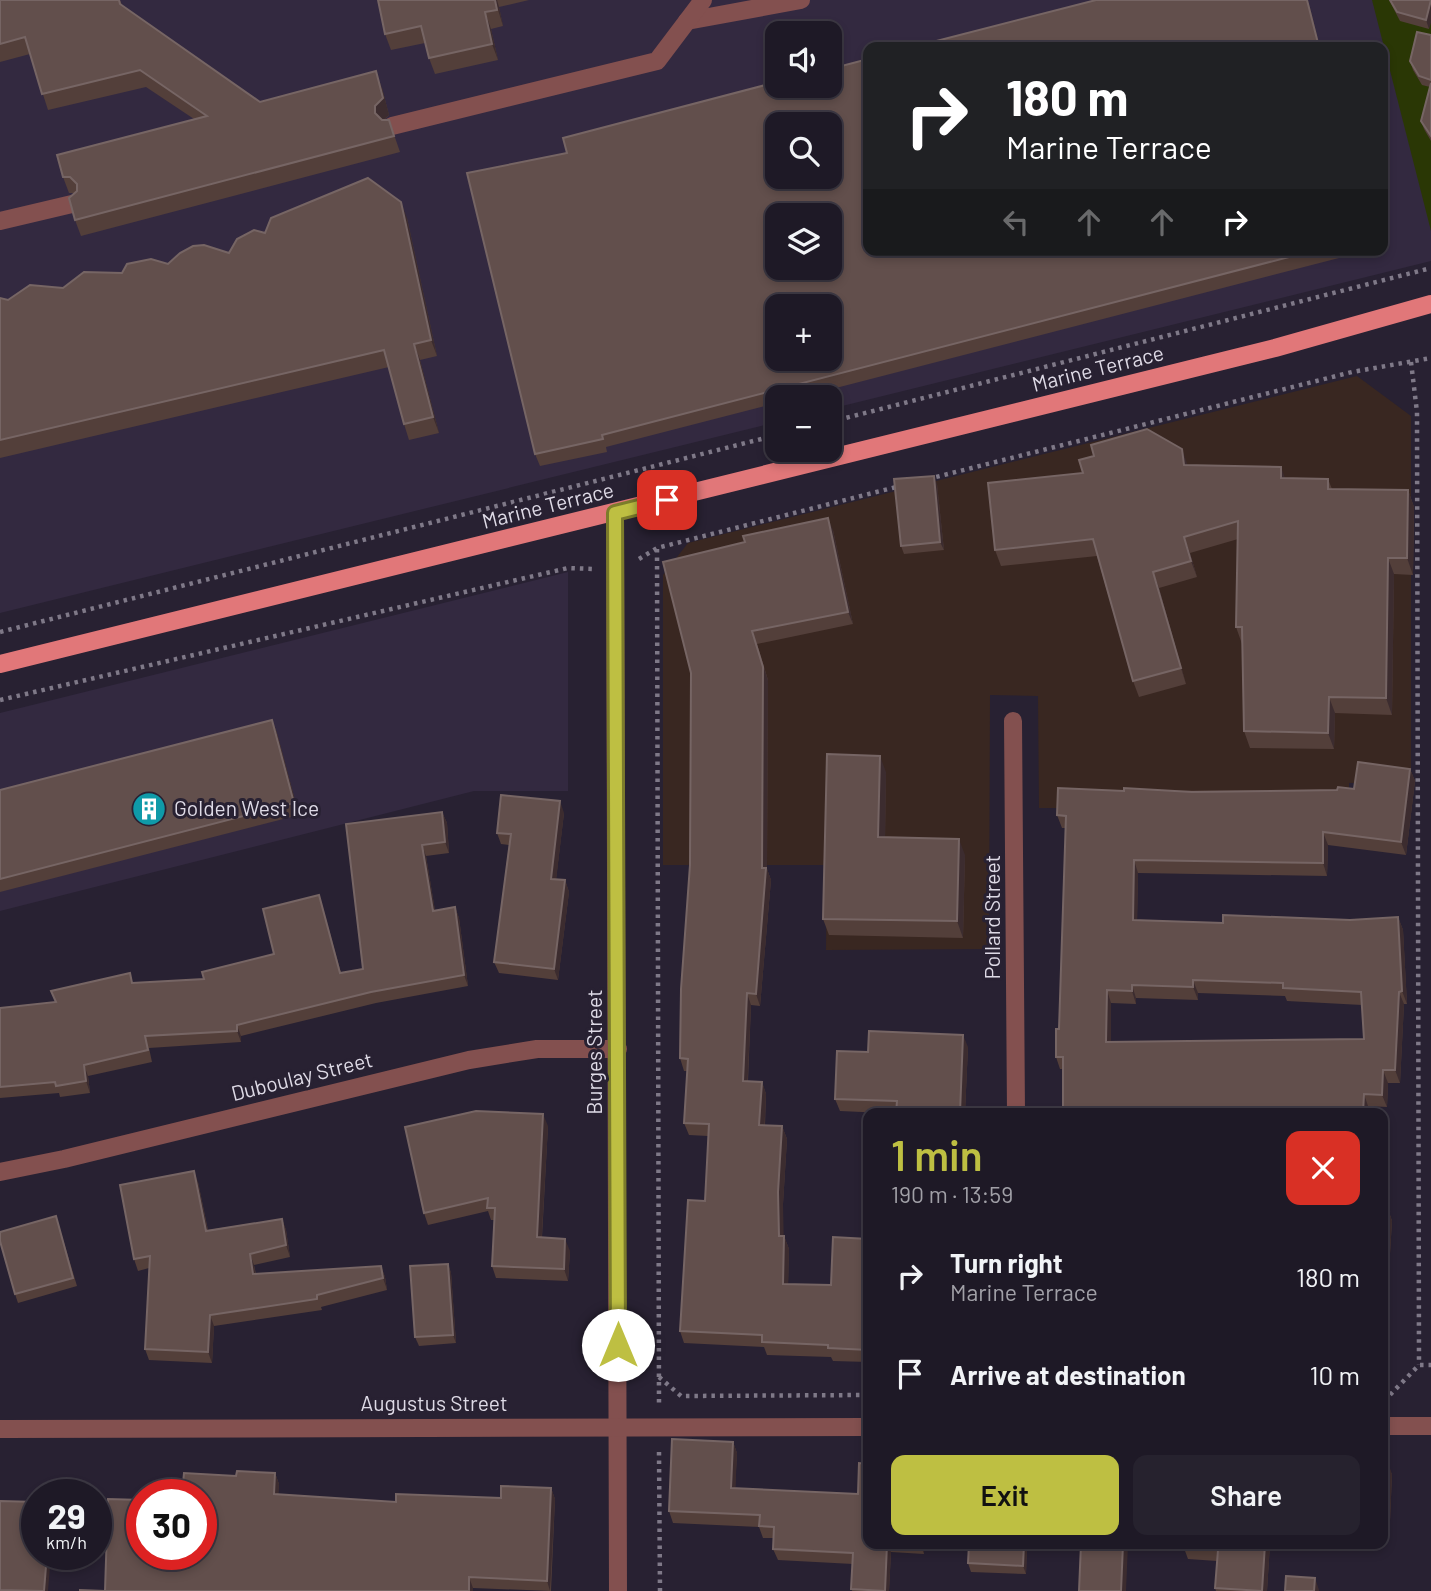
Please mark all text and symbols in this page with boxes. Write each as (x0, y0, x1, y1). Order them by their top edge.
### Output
map controls (765, 21, 842, 462)
button: sound (765, 21, 842, 98)
text: 180 m (1006, 67, 1129, 126)
icon: right (891, 70, 982, 161)
button: search (765, 112, 842, 189)
text: Marine Terrace (1006, 127, 1212, 165)
button: layers (765, 203, 842, 280)
icon: left (997, 203, 1035, 241)
icon: ahead (1070, 203, 1108, 241)
icon: ahead (1143, 203, 1181, 241)
icon: right (1216, 203, 1254, 241)
button: + (765, 294, 842, 371)
street label: Marine Terrace (1029, 339, 1166, 396)
button: − (765, 385, 842, 462)
pin (637, 470, 697, 530)
street label: Marine Terrace (479, 476, 616, 533)
icon: arrive (648, 481, 686, 519)
building icon: Golden West Ice (130, 790, 168, 828)
place label: Golden West Ice (174, 795, 319, 820)
street label: Pollard Street (979, 855, 1004, 979)
street label: Burges Street (581, 989, 606, 1115)
street label: Duboulay Street (228, 1046, 375, 1105)
text: 1 min (891, 1129, 983, 1179)
button: close (1286, 1131, 1360, 1205)
text: 190 m · 13:59 (891, 1180, 1013, 1208)
text: Turn right (950, 1247, 1063, 1278)
icon: right (891, 1257, 929, 1295)
text: 180 m (1296, 1261, 1360, 1292)
text: Marine Terrace (950, 1278, 1098, 1306)
position arrow (581, 1308, 655, 1382)
icon: arrive (891, 1355, 929, 1393)
text: Arrive at destination (950, 1359, 1186, 1390)
text: 10 m (1310, 1359, 1360, 1390)
street label: Augustus Street (360, 1390, 508, 1415)
button: Exit (891, 1455, 1119, 1535)
button: Share (1133, 1455, 1360, 1535)
speed limit sign: 30 (126, 1479, 217, 1570)
text: 29 (47, 1494, 86, 1536)
text: km/h (46, 1531, 87, 1553)

